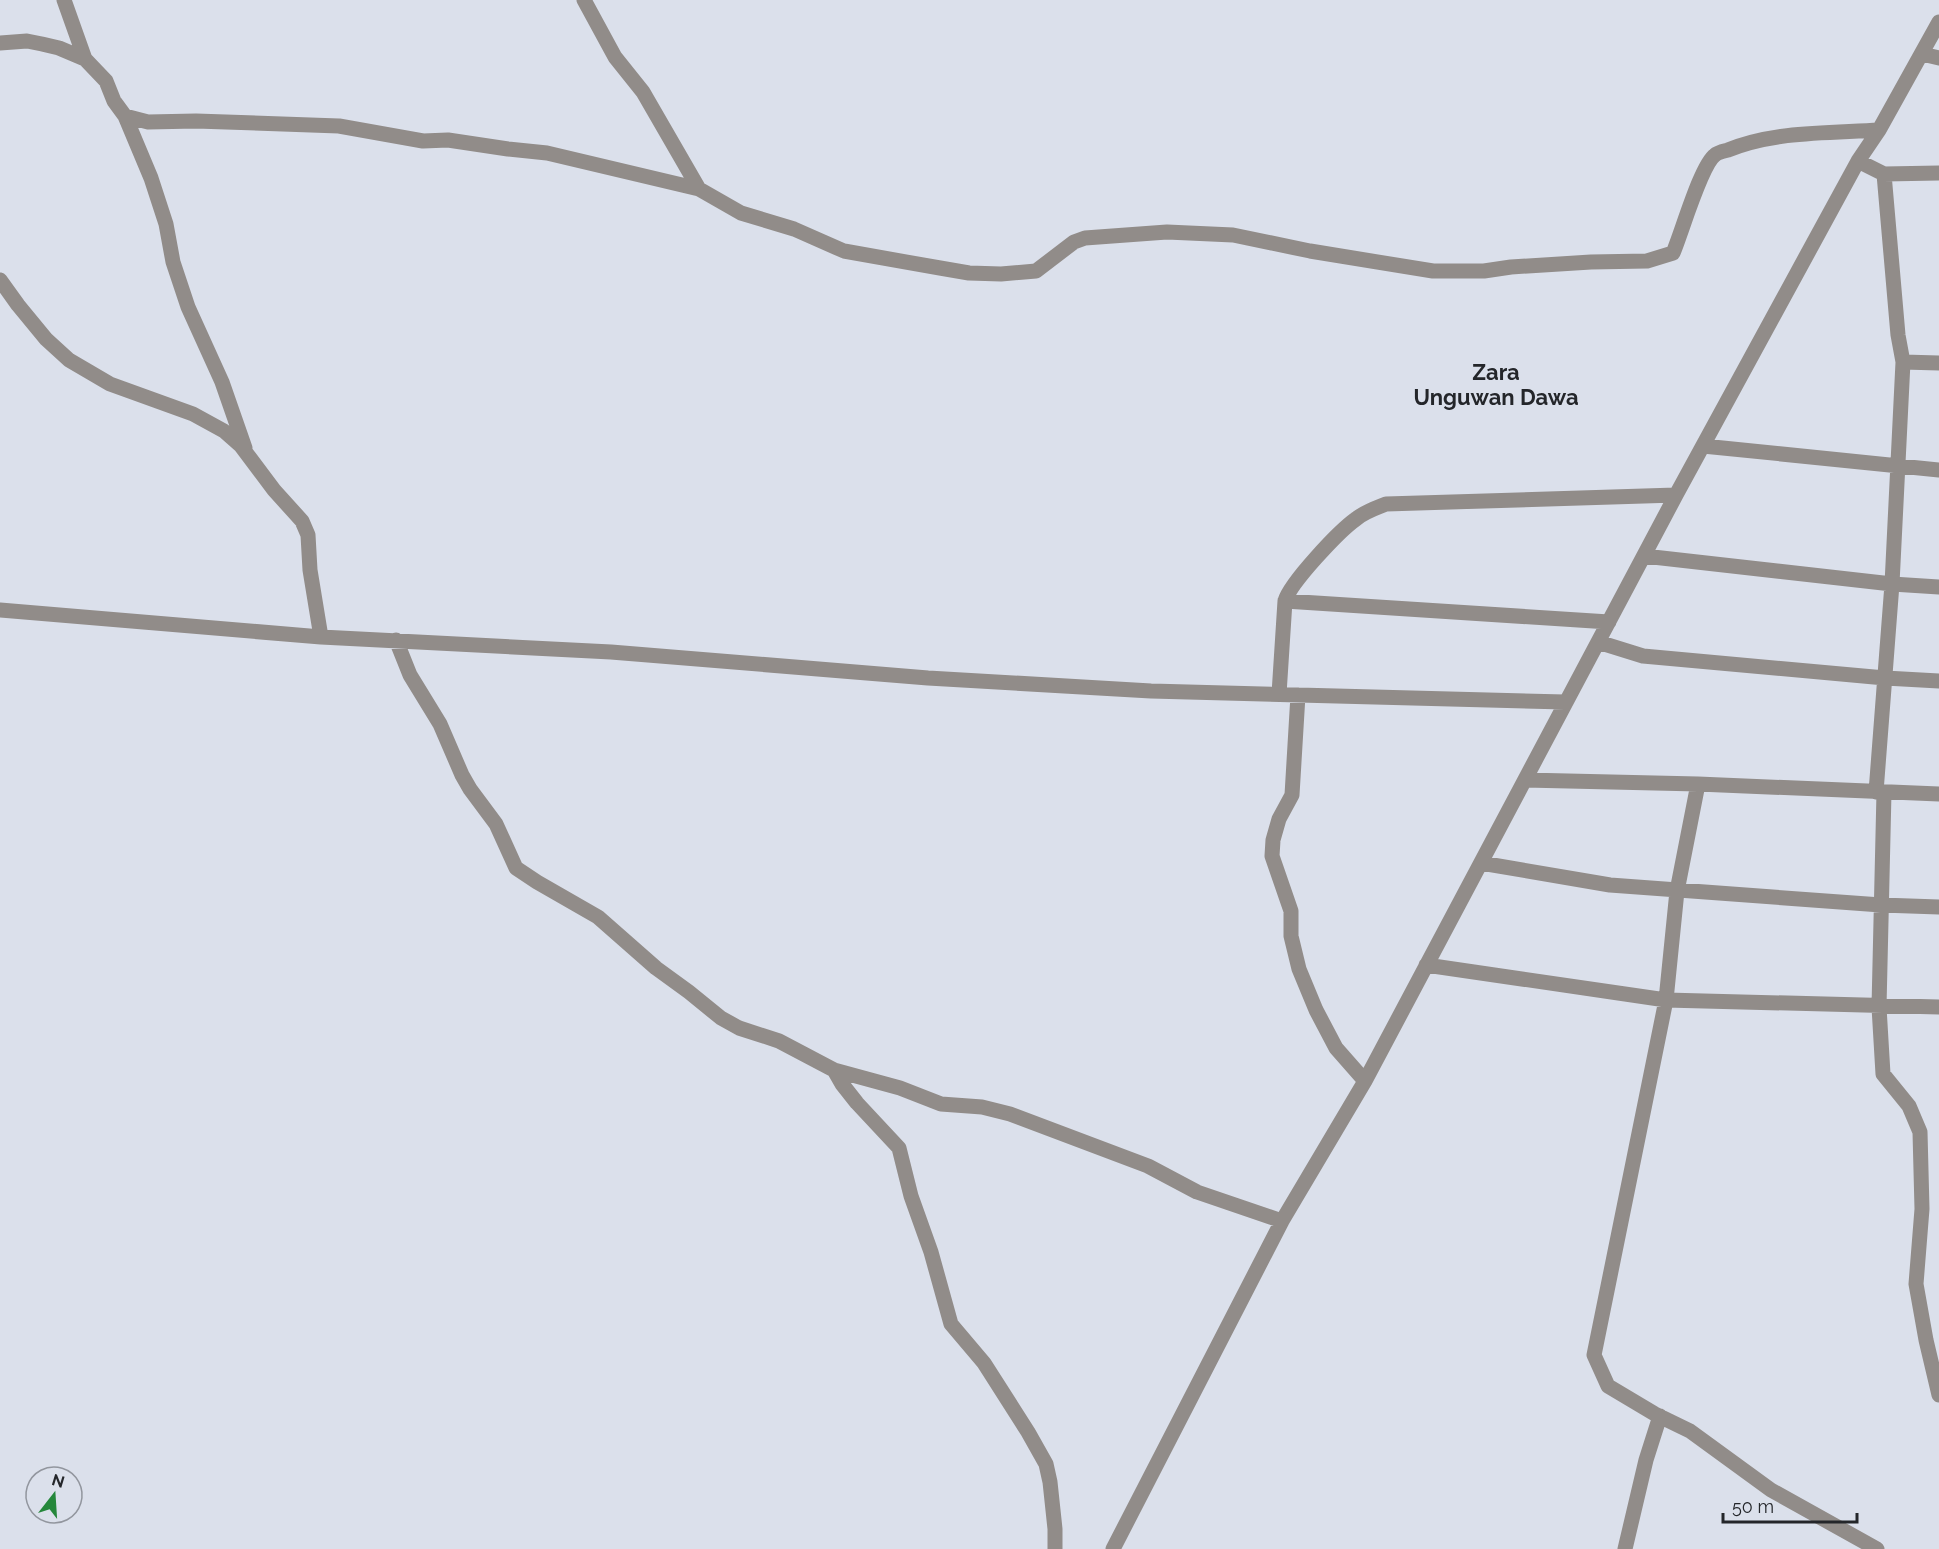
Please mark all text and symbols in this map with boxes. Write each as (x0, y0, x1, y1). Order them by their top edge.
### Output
district label: Zara Unguwan Dawa (1413, 359, 1579, 410)
north arrow (24, 1465, 84, 1525)
text: N (50, 1470, 67, 1492)
scale bar (1723, 1486, 1856, 1524)
text: 50 m (1732, 1496, 1774, 1517)

